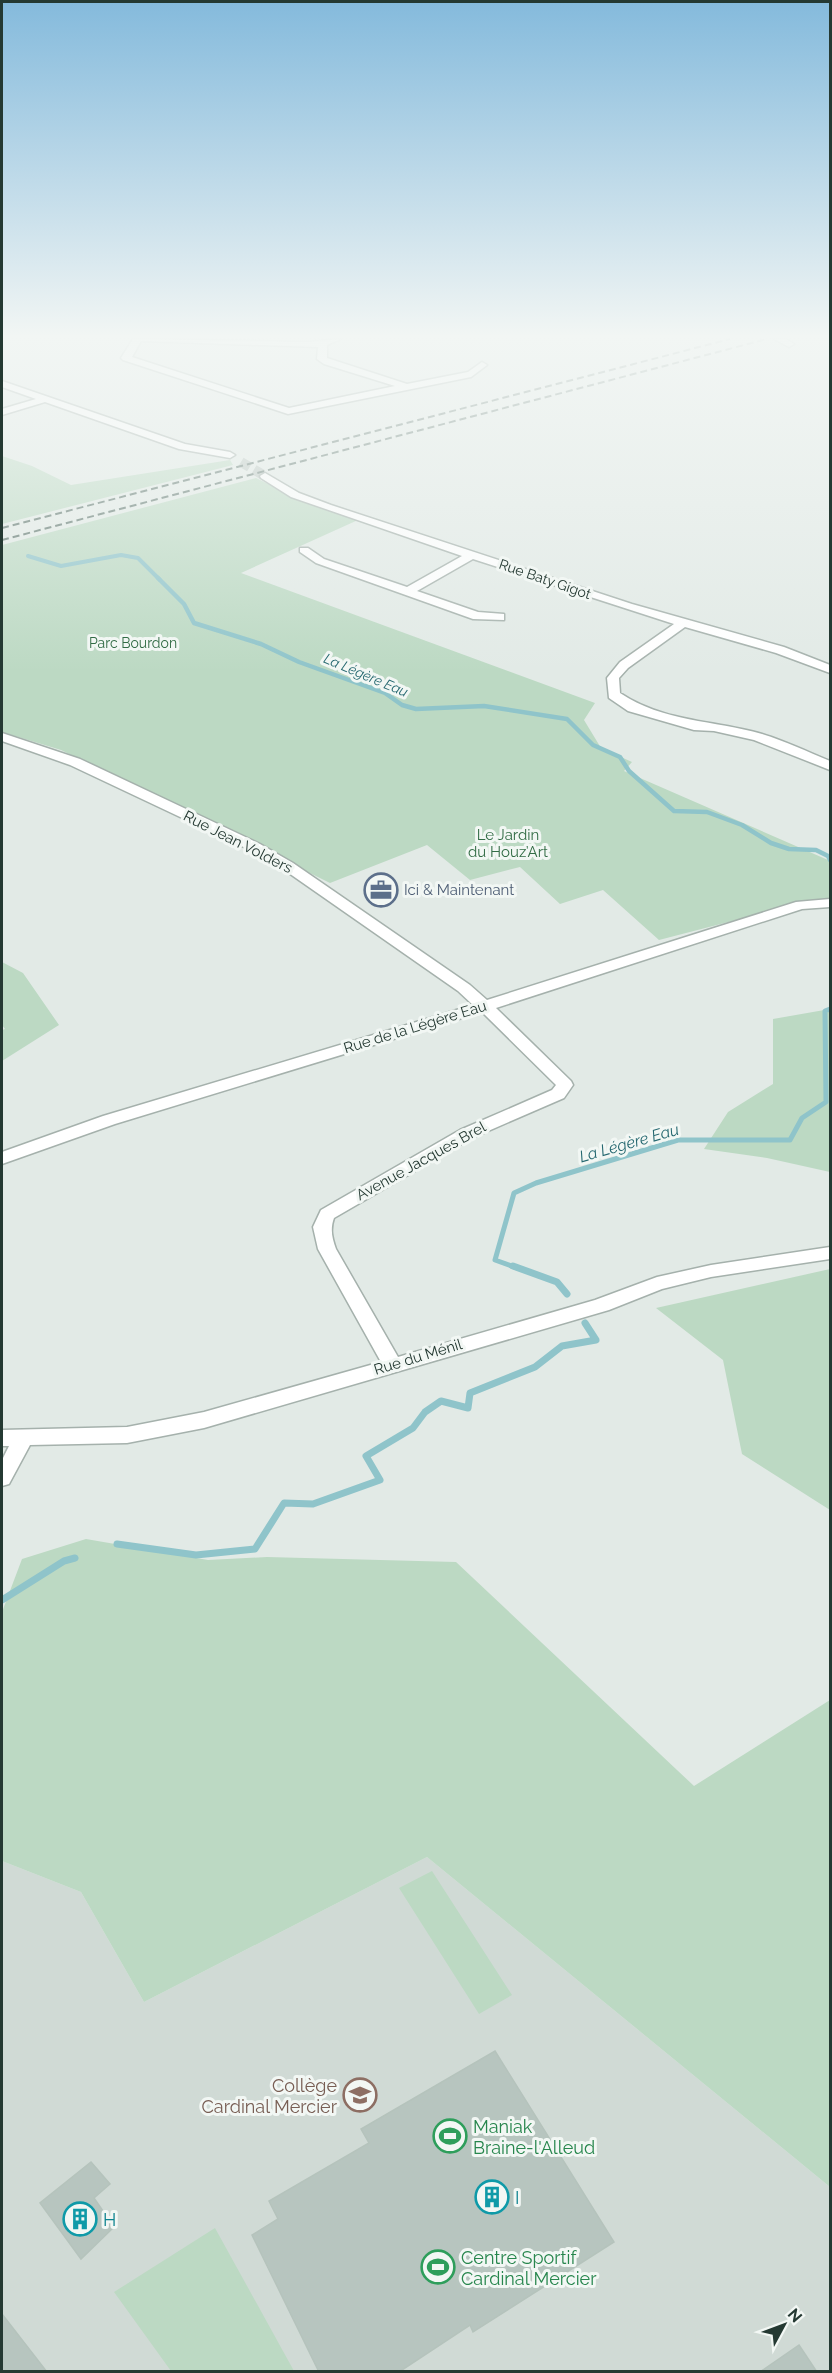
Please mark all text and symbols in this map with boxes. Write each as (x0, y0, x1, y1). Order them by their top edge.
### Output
street label: Rue Baty Gigot (497, 556, 593, 602)
park label: Parc Bourdon (89, 635, 177, 651)
water label: La Légère Eau (321, 650, 411, 700)
street label: Rue Jean Volders (181, 807, 295, 877)
park label: Le Jardin du Houz’Art (468, 826, 548, 861)
office icon: Ici & Maintenant (363, 872, 399, 908)
place label: Ici & Maintenant (404, 881, 514, 899)
street label: Rue de la Légère Eau (341, 997, 489, 1057)
street label: Avenue Jacques Brel (353, 1117, 490, 1204)
water label: La Légère Eau (577, 1120, 681, 1166)
street label: Rue du Ménil (372, 1335, 465, 1379)
place label: Collège Cardinal Mercier (201, 2075, 338, 2117)
school or university icon: Collège Cardinal Mercier (342, 2077, 378, 2113)
place label: Maniak Braine-l'Alleud (473, 2116, 595, 2158)
sports icon: Maniak Braine-l'Alleud (432, 2118, 468, 2154)
building icon: I (474, 2179, 510, 2215)
place label: I (515, 2187, 519, 2208)
building icon: H (62, 2201, 98, 2237)
place label: H (103, 2209, 116, 2230)
place label: Centre Sportif Cardinal Mercier (461, 2247, 597, 2289)
sports icon: Centre Sportif Cardinal Mercier (420, 2249, 456, 2285)
north arrow (754, 2295, 814, 2355)
text: N (784, 2305, 806, 2326)

